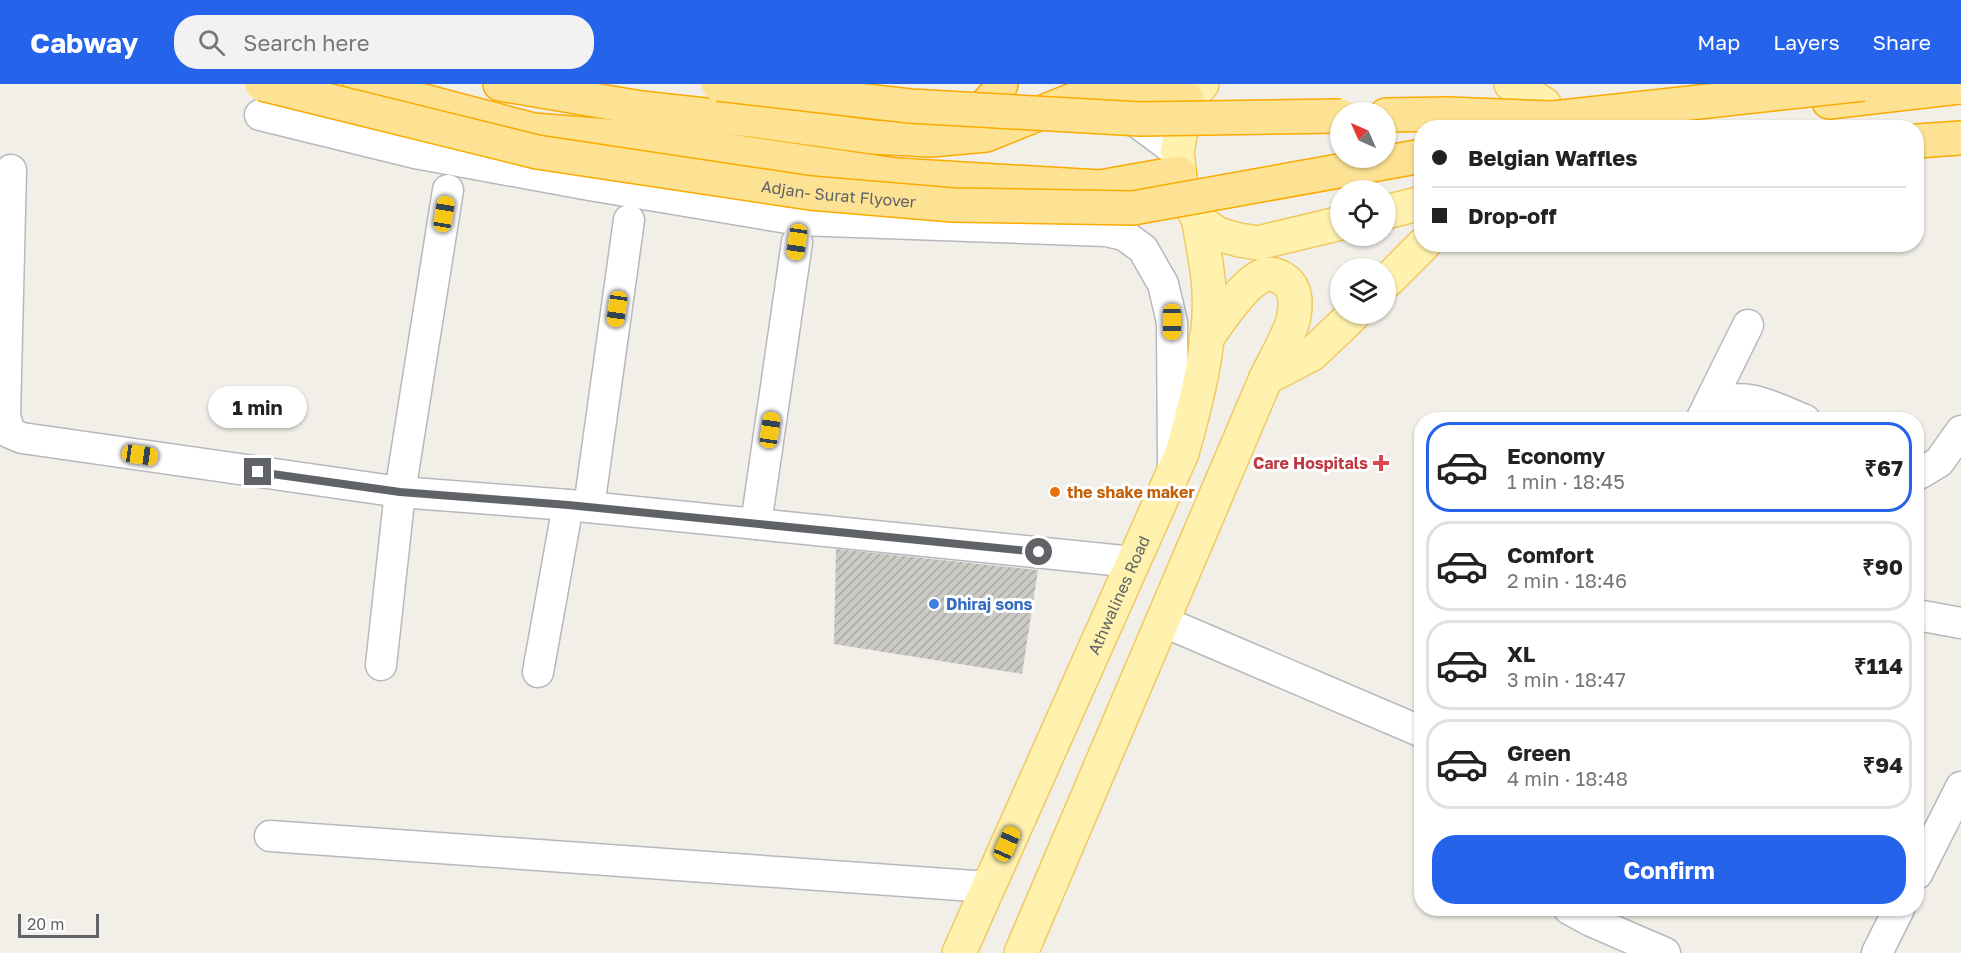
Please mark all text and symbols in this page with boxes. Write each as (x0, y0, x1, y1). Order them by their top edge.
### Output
search box (174, 15, 594, 69)
text: Cabway (30, 26, 138, 59)
icon: search (195, 26, 228, 59)
text: Search here (243, 29, 369, 56)
text: Map (1697, 29, 1740, 55)
text: Layers (1773, 29, 1840, 55)
text: Share (1873, 29, 1931, 55)
north arrow (1330, 102, 1396, 168)
map controls (1330, 102, 1396, 324)
text: Belgian Waffles (1468, 144, 1638, 171)
street label: Adjan- Surat Flyover (760, 176, 917, 212)
button: locate (1330, 180, 1396, 246)
car (432, 195, 456, 233)
text: Drop-off (1468, 202, 1557, 229)
car (786, 223, 808, 261)
button: layers (1330, 258, 1396, 324)
car (606, 290, 628, 328)
car (1163, 304, 1181, 340)
callout: 1 min (208, 385, 308, 427)
text: 1 min (232, 395, 283, 419)
car (759, 411, 781, 449)
icon: car (1435, 440, 1489, 494)
text: Economy (1507, 442, 1605, 469)
car (121, 444, 159, 466)
place label: Care Hospitals (1253, 453, 1368, 473)
marker: Care Hospitals (1372, 454, 1390, 472)
text: ₹67 (1864, 454, 1903, 481)
route end (244, 458, 271, 485)
text: 1 min · 18:45 (1507, 469, 1625, 493)
place label: the shake maker (1067, 482, 1195, 502)
marker: the shake maker (1048, 485, 1062, 499)
street label: Athwalines Road (1083, 532, 1154, 658)
route start (1025, 538, 1052, 565)
icon: car (1435, 539, 1489, 593)
text: Comfort (1507, 541, 1594, 568)
text: ₹90 (1862, 553, 1903, 580)
text: 2 min · 18:46 (1507, 568, 1627, 592)
place label: Dhiraj sons (946, 594, 1032, 614)
marker: Dhiraj sons (927, 597, 941, 611)
icon: car (1435, 638, 1489, 692)
text: XL (1507, 640, 1535, 667)
text: ₹114 (1854, 652, 1903, 679)
text: 3 min · 18:47 (1507, 667, 1626, 691)
icon: car (1435, 737, 1489, 791)
text: Green (1507, 739, 1571, 766)
text: ₹94 (1863, 751, 1903, 778)
text: 4 min · 18:48 (1507, 766, 1628, 790)
car (991, 824, 1023, 864)
button: Confirm (1432, 835, 1906, 904)
scale bar (18, 911, 99, 938)
text: 20 m (27, 914, 64, 934)

